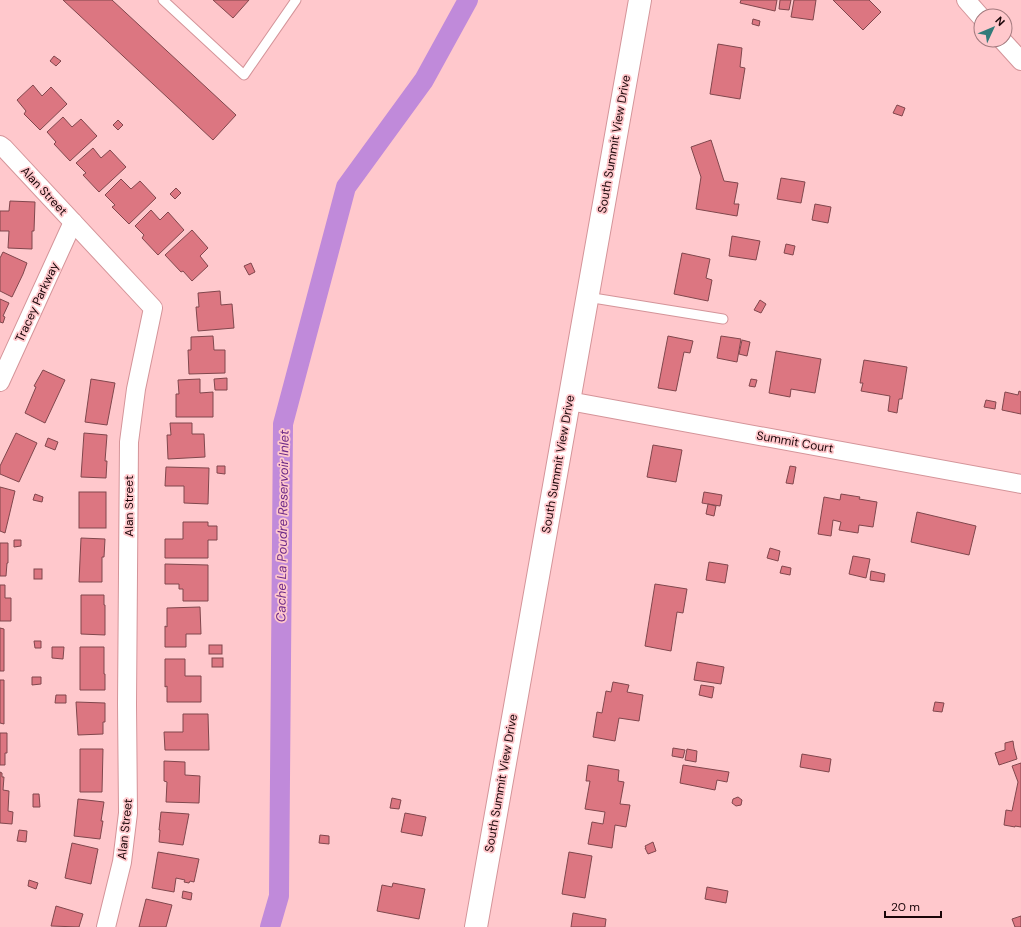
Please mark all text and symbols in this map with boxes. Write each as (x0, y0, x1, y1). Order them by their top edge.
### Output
north arrow (973, 8, 1013, 48)
text: N (992, 13, 1008, 29)
street label: South Summit View Drive (594, 73, 634, 214)
street label: Alan Street (17, 163, 71, 219)
street label: Tracey Parkway (12, 259, 63, 344)
street label: South Summit View Drive (538, 393, 578, 534)
street label: Summit Court (755, 427, 835, 457)
water label: Cache La Poudre Reservoir Inlet (272, 429, 293, 622)
street label: Alan Street (121, 475, 137, 537)
street label: South Summit View Drive (481, 712, 521, 853)
street label: Alan Street (114, 797, 136, 860)
scale bar (885, 893, 941, 919)
text: 20 m (891, 899, 920, 915)

